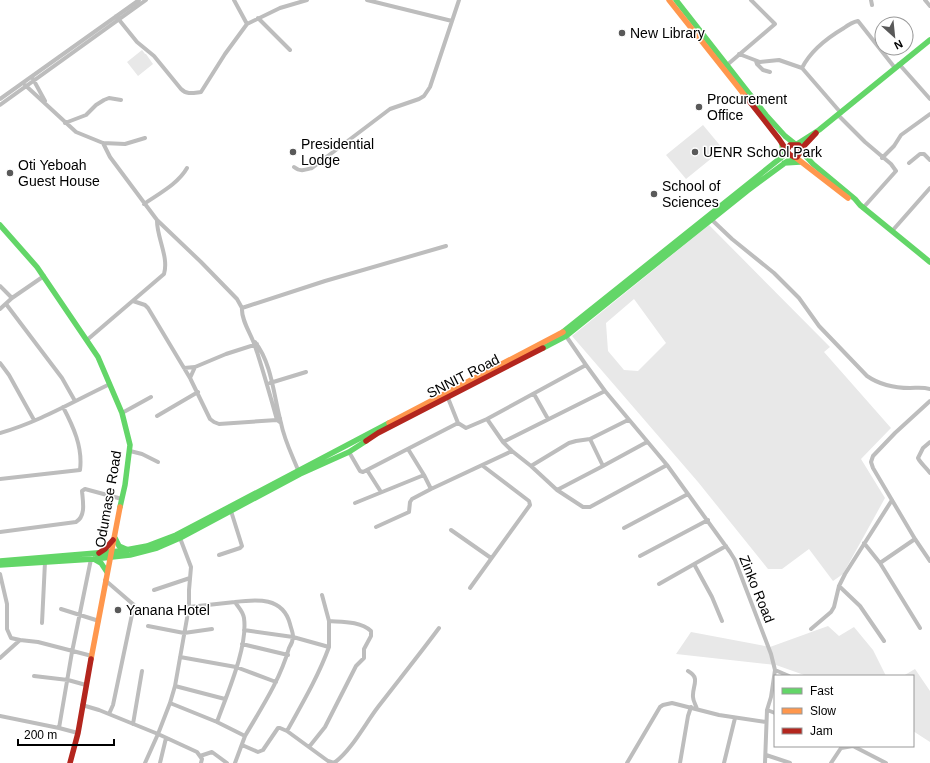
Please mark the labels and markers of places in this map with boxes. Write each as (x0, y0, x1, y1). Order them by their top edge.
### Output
place label: New Library (630, 25, 705, 41)
marker: New Library (617, 28, 627, 38)
place label: Procurement Office (707, 91, 787, 123)
marker: Procurement Office (694, 102, 704, 112)
place label: Presidential Lodge (301, 136, 374, 168)
place label: UENR School Park (703, 144, 823, 160)
marker: Presidential Lodge (288, 147, 298, 157)
marker: UENR School Park (690, 147, 700, 157)
place label: Oti Yeboah Guest House (18, 157, 100, 189)
marker: Oti Yeboah Guest House (5, 168, 15, 178)
place label: School of Sciences (662, 178, 720, 210)
marker: School of Sciences (649, 189, 659, 199)
place label: Yanana Hotel (126, 602, 210, 618)
marker: Yanana Hotel (113, 605, 123, 615)

